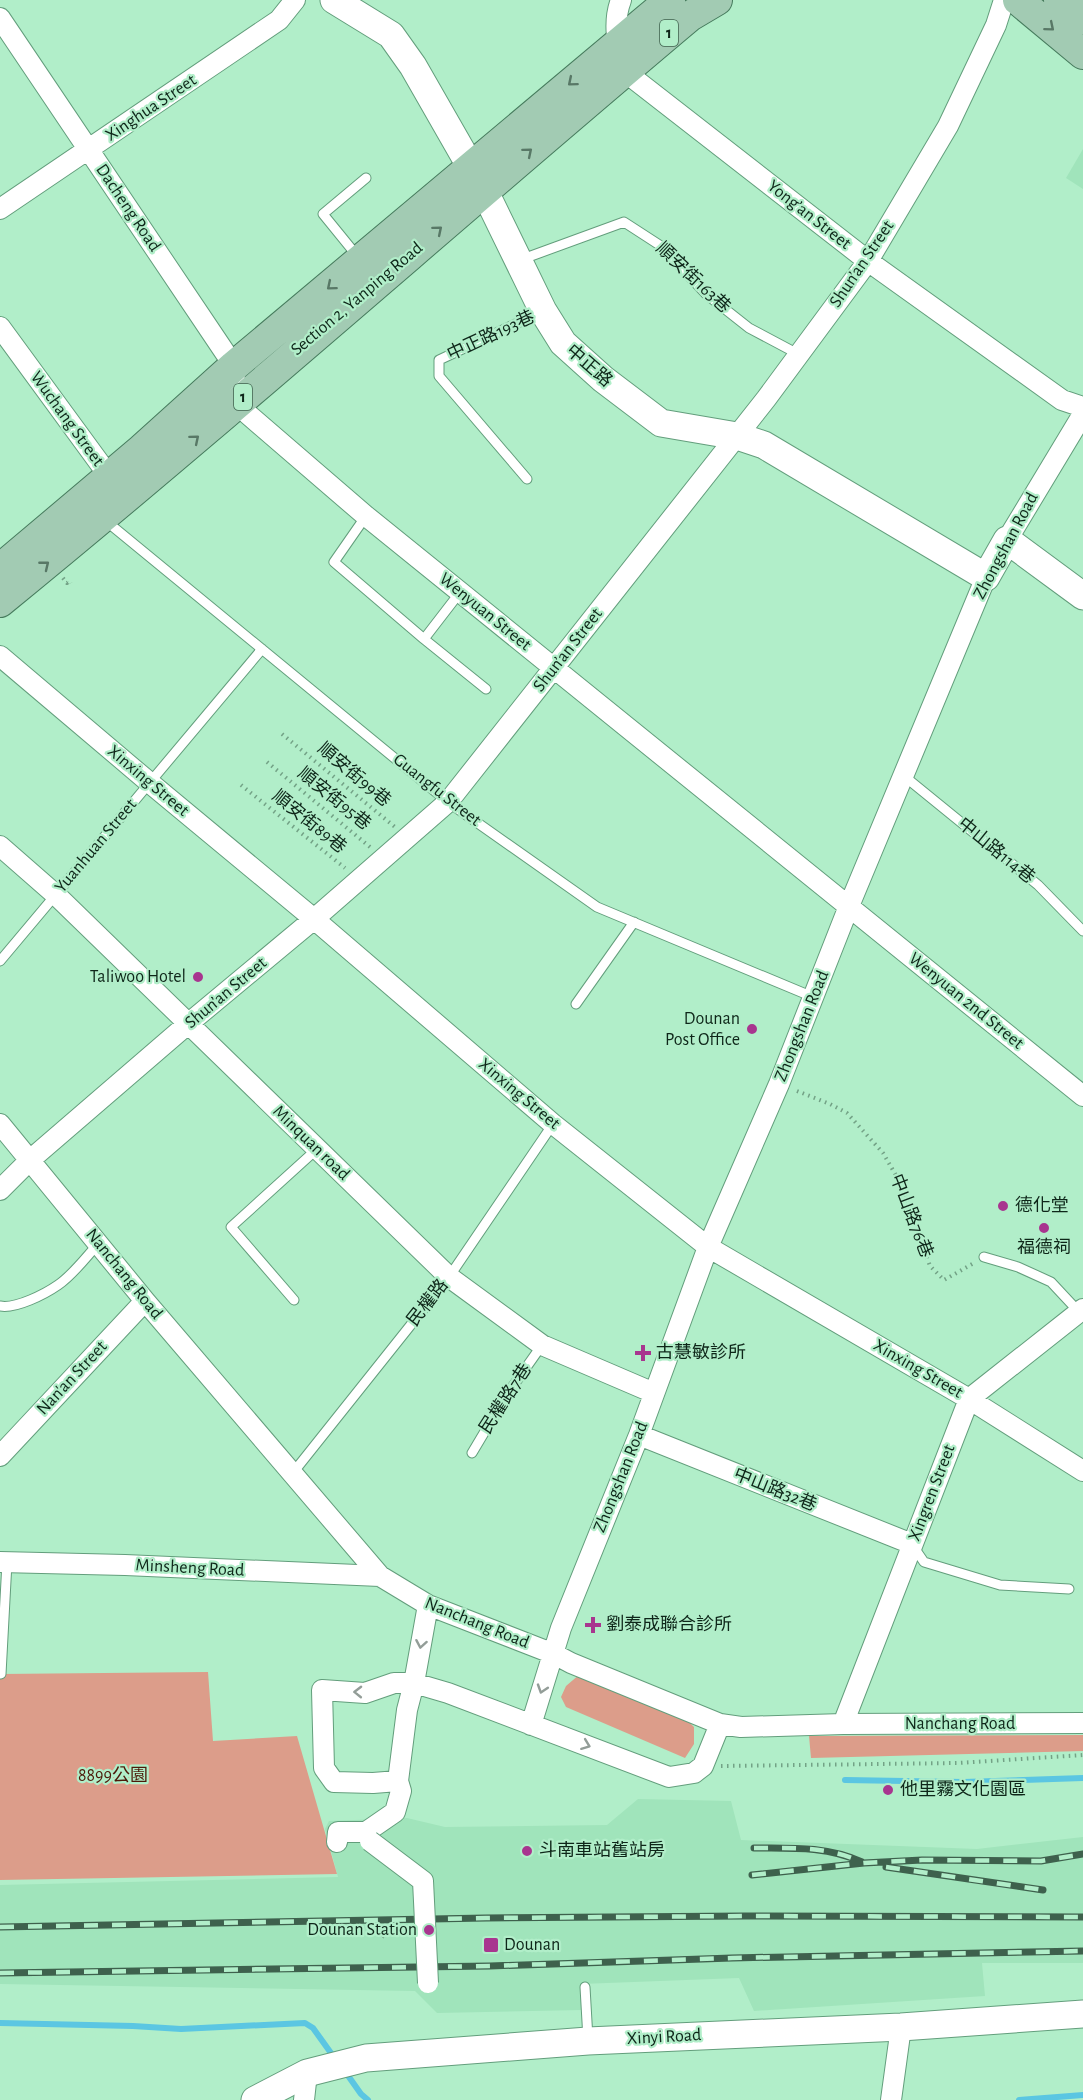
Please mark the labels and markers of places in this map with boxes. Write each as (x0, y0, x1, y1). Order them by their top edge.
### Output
place label: Taliwoo Hotel (90, 968, 186, 986)
marker: Taliwoo Hotel (191, 970, 205, 984)
place label: Dounan Post Office (665, 1010, 740, 1049)
marker: Dounan Post Office (745, 1022, 759, 1036)
place label: 德化堂 (1015, 1195, 1069, 1215)
marker: 德化堂 (996, 1199, 1010, 1213)
marker: 福德祠 (1037, 1221, 1051, 1235)
place label: 福德祠 (1017, 1237, 1071, 1257)
place label: 古慧敏診所 (656, 1342, 746, 1362)
marker: 古慧敏診所 (634, 1344, 652, 1362)
place label: 劉泰成聯合診所 (606, 1614, 732, 1634)
marker: 劉泰成聯合診所 (584, 1616, 602, 1634)
place label: 他里霧文化園區 (900, 1779, 1026, 1799)
marker: 他里霧文化園區 (881, 1783, 895, 1797)
place label: 斗南車站舊站房 (539, 1840, 665, 1860)
marker: 斗南車站舊站房 (520, 1844, 534, 1858)
place label: Dounan Station (307, 1921, 417, 1939)
marker: Dounan Station (422, 1923, 436, 1937)
marker: Dounan (482, 1936, 500, 1954)
place label: Dounan (504, 1936, 560, 1954)

